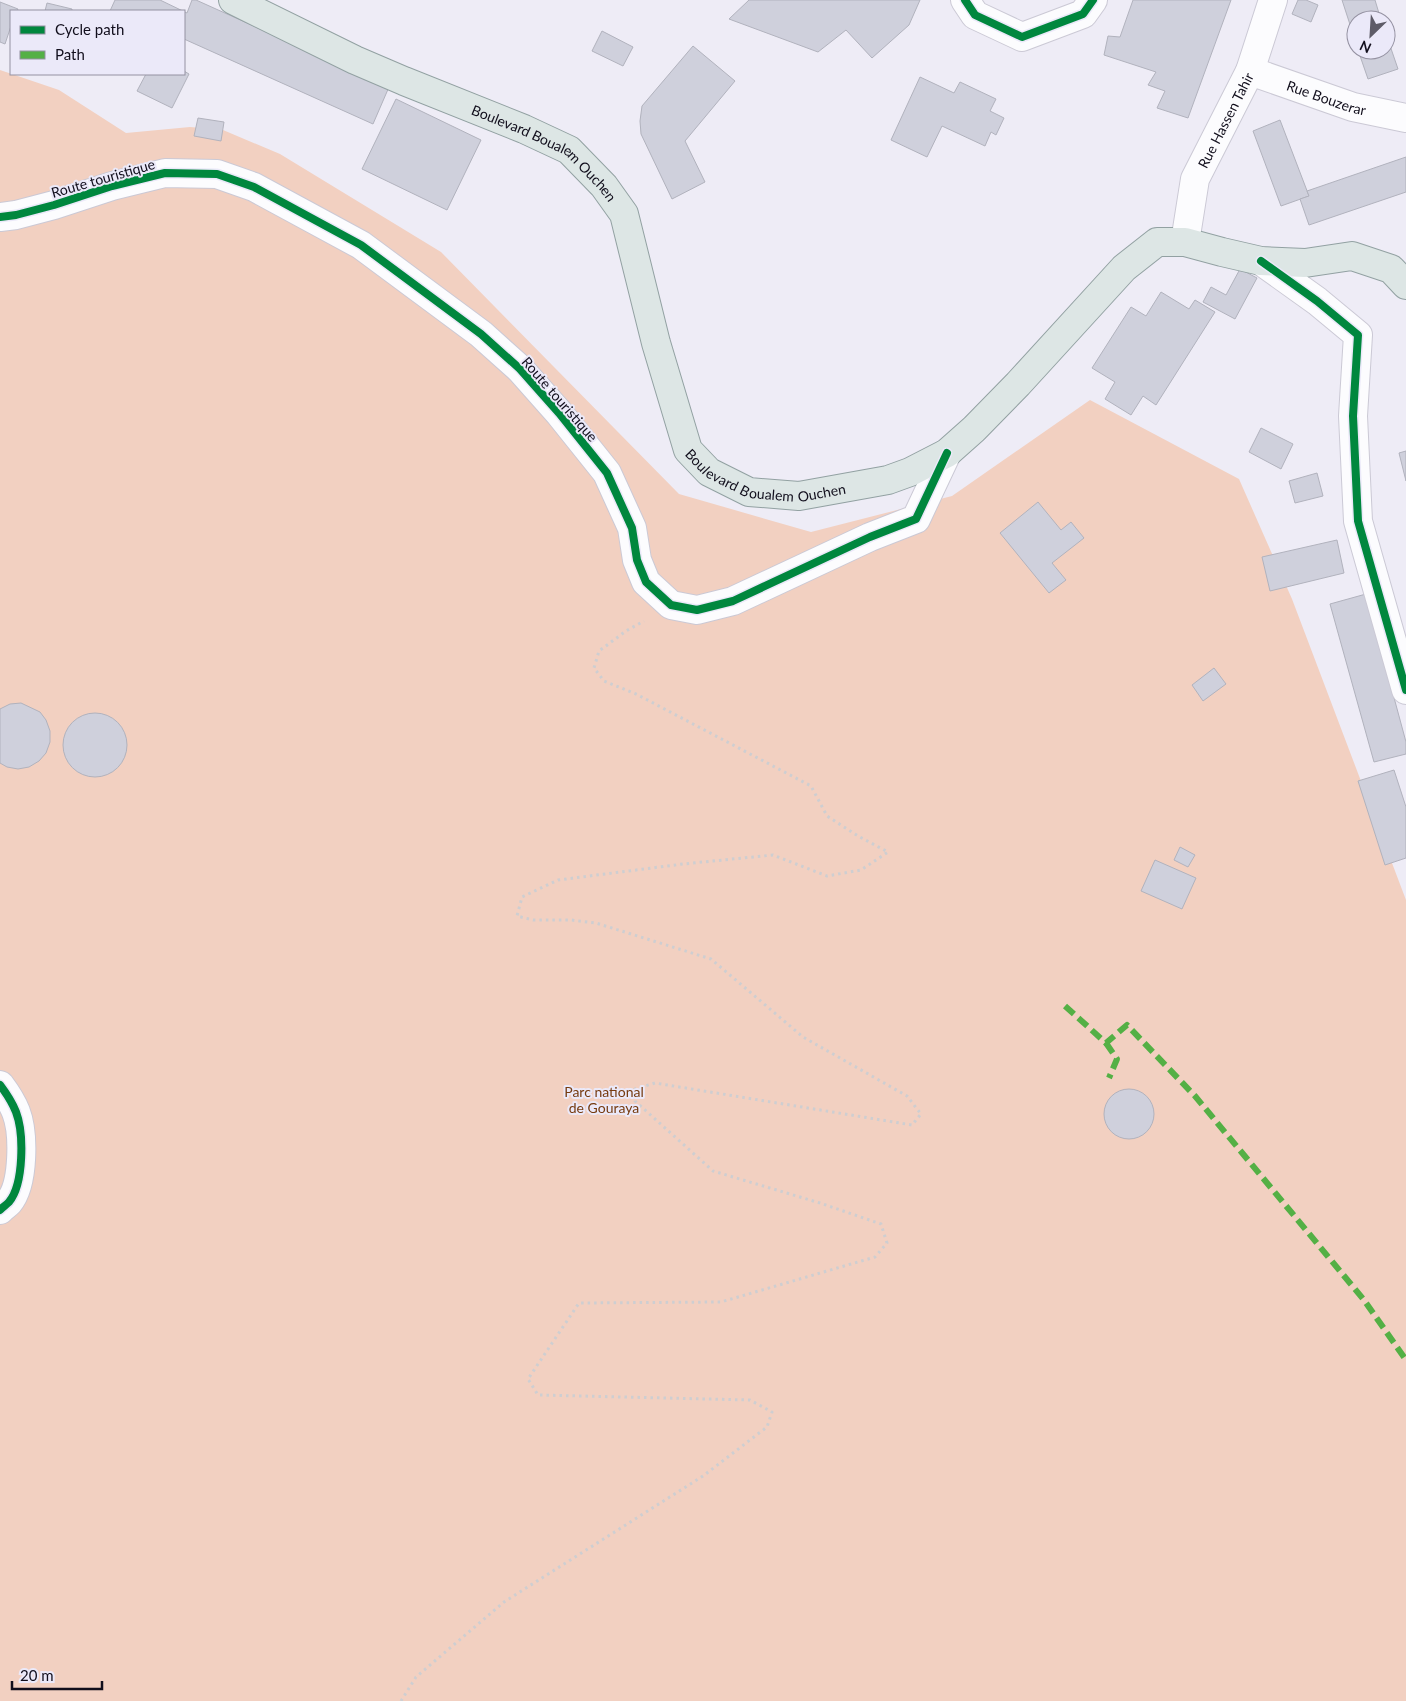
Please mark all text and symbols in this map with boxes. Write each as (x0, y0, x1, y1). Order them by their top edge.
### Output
legend (10, 10, 185, 75)
north arrow (1346, 10, 1396, 60)
text: Cycle path (55, 20, 124, 38)
text: N (1357, 37, 1374, 57)
text: Path (55, 45, 85, 63)
street label: Rue Hassen Tahir (1194, 69, 1256, 171)
street label: Rue Bouzerar (1285, 76, 1368, 118)
street label: Boulevard Boualem Ouchen (469, 101, 621, 204)
street label: Route touristique (49, 155, 157, 201)
street label: Route touristique (519, 353, 601, 445)
street label: Boulevard Boualem Ouchen (682, 445, 847, 505)
park label: Parc national de Gouraya (564, 1083, 644, 1116)
scale bar (12, 1658, 102, 1690)
text: 20 m (20, 1666, 54, 1684)

